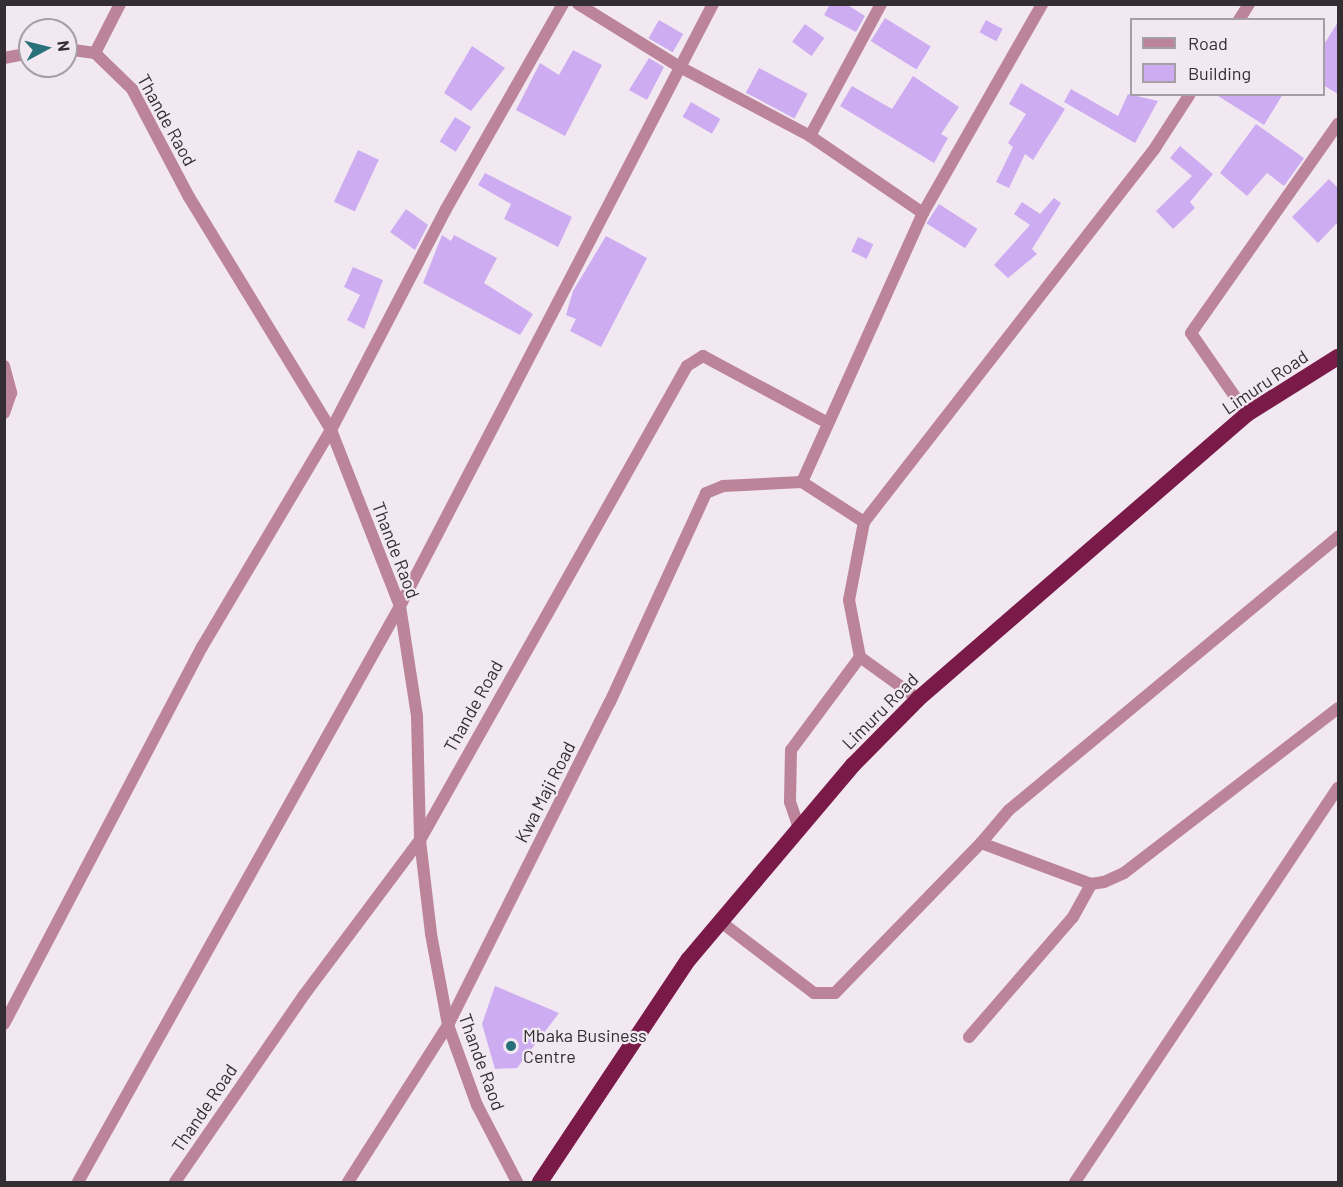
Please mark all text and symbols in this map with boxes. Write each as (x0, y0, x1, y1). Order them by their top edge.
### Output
north arrow (18, 18, 78, 78)
legend (1130, 18, 1325, 96)
text: Road (1188, 32, 1228, 54)
text: N (54, 40, 74, 52)
text: Building (1188, 62, 1251, 84)
street label: Thande Raod (133, 70, 201, 170)
street label: Limuru Road (1218, 345, 1312, 419)
street label: Thande Raod (368, 499, 424, 601)
street label: Thande Road (439, 656, 507, 756)
street label: Limuru Road (837, 668, 923, 754)
street label: Kwa Maji Road (510, 738, 580, 846)
street label: Thande Raod (454, 1011, 510, 1113)
place label: Mbaka Business Centre (523, 1025, 647, 1068)
marker: Mbaka Business Centre (504, 1039, 518, 1053)
street label: Thande Road (167, 1060, 241, 1156)

